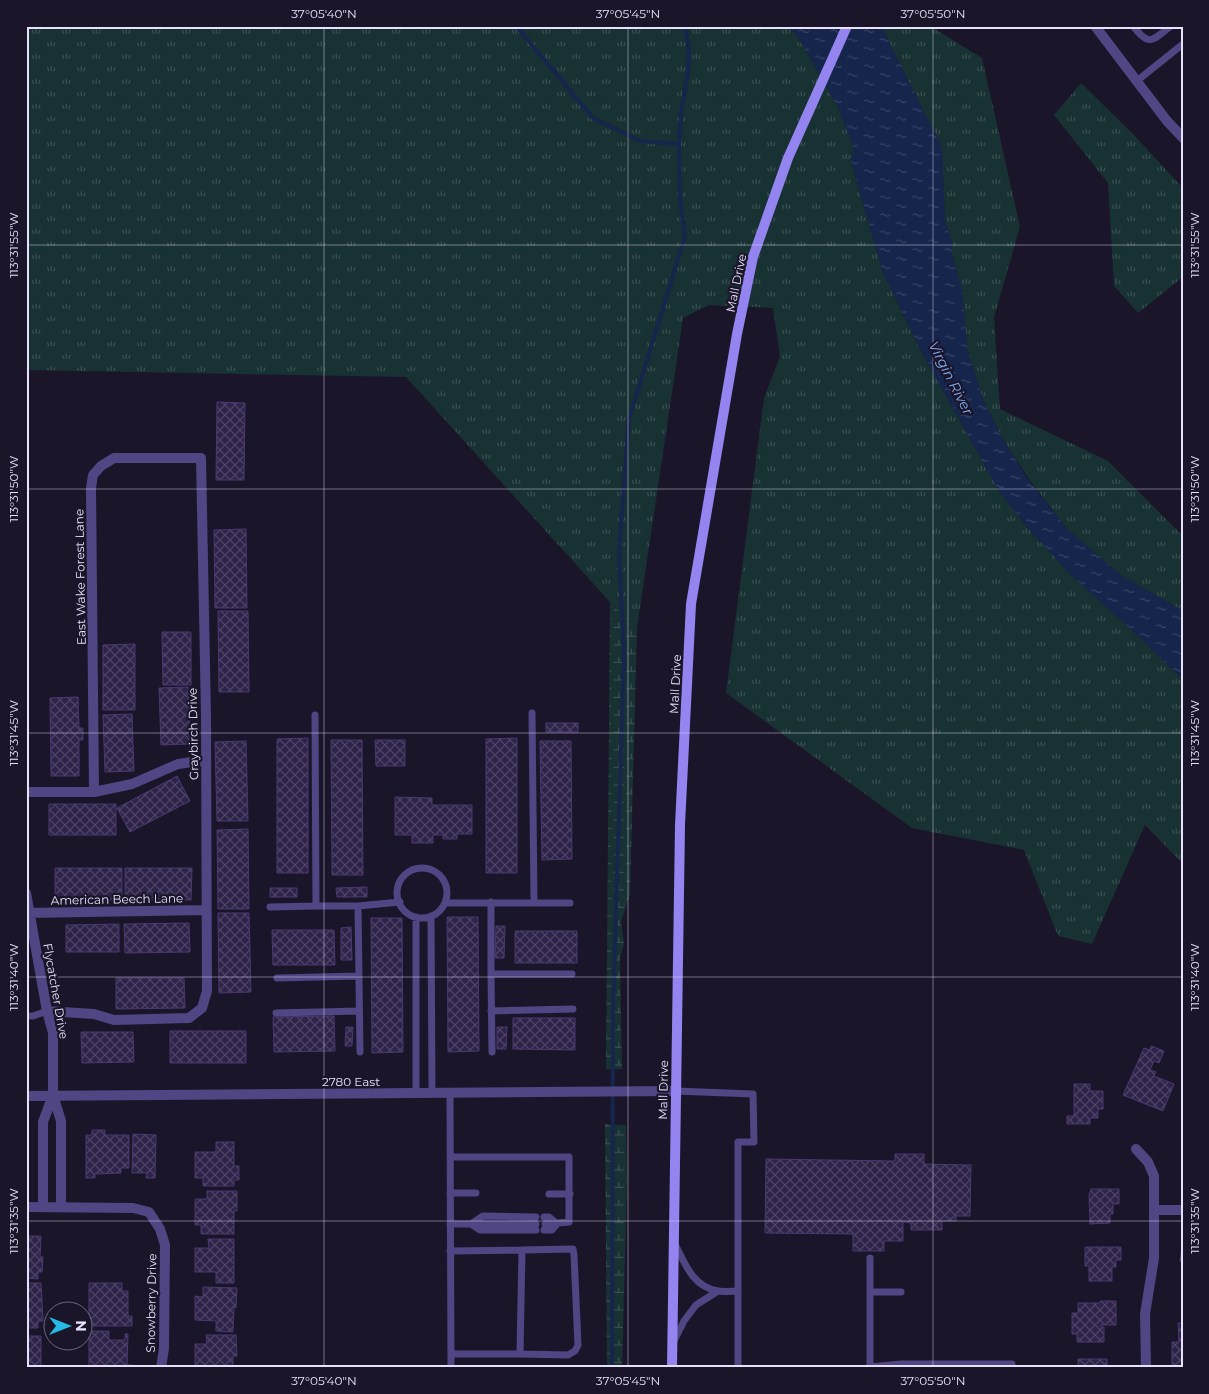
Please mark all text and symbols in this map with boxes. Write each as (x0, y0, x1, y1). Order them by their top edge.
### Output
text: 37°05'40"N (291, 6, 357, 21)
text: 37°05'45"N (596, 6, 660, 21)
text: 37°05'50"N (900, 6, 966, 21)
text: 113°31'55"W (6, 212, 21, 278)
text: 113°31'55"W (1187, 212, 1202, 278)
street label: Mall Drive (722, 252, 750, 314)
water label: Virgin River (925, 338, 977, 418)
text: 113°31'50"W (6, 456, 21, 522)
text: 113°31'50"W (1187, 456, 1202, 522)
street label: East Wake Forest Lane (71, 509, 89, 645)
street label: Mall Drive (666, 654, 684, 714)
street label: Graybirch Drive (185, 688, 201, 780)
text: 113°31'45"W (6, 700, 21, 766)
text: 113°31'45"W (1187, 700, 1202, 766)
street label: American Beech Lane (51, 890, 183, 908)
street label: Flycatcher Drive (40, 942, 72, 1040)
text: 113°31'40"W (6, 943, 21, 1011)
text: 113°31'40"W (1187, 943, 1202, 1011)
street label: Mall Drive (655, 1060, 671, 1120)
street label: 2780 East (322, 1074, 380, 1089)
text: 113°31'35"W (6, 1188, 21, 1254)
text: 113°31'35"W (1187, 1188, 1202, 1254)
street label: Snowberry Drive (143, 1253, 159, 1353)
north arrow (42, 1302, 92, 1352)
text: N (72, 1320, 90, 1332)
text: 37°05'40"N (291, 1373, 357, 1388)
text: 37°05'45"N (596, 1373, 660, 1388)
text: 37°05'50"N (900, 1373, 966, 1388)

